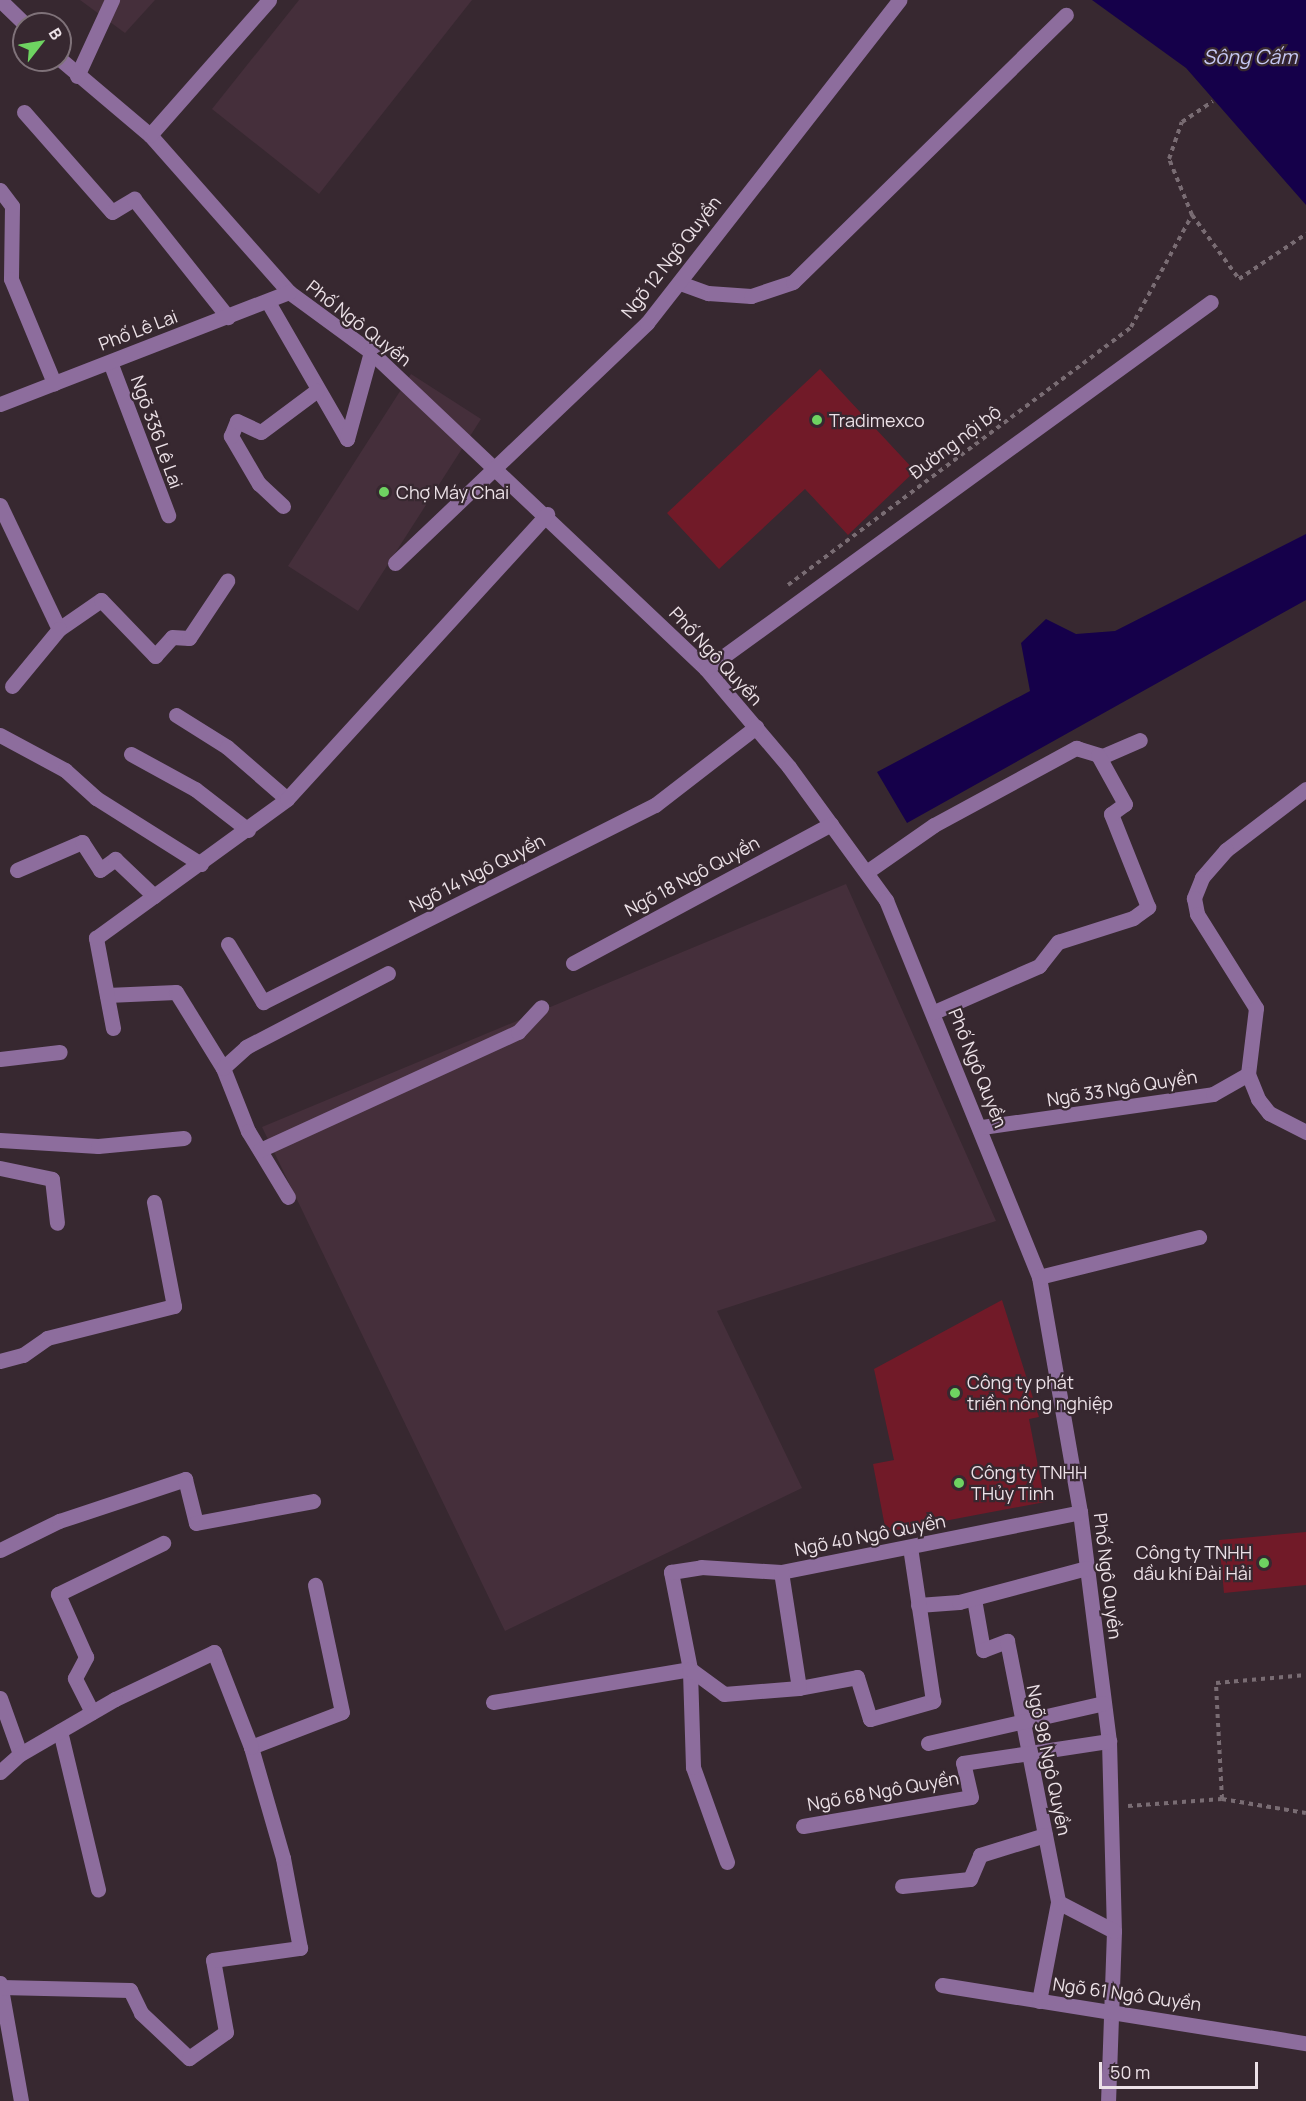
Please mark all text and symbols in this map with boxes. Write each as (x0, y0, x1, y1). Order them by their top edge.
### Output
north arrow (12, 12, 72, 72)
text: B (44, 24, 68, 44)
water label: Sông Cấm (1203, 44, 1297, 68)
street label: Ngõ 12 Ngô Quyền (617, 192, 725, 322)
street label: Phố Ngô Quyền (302, 275, 416, 371)
street label: Phố Lê Lai (96, 305, 180, 355)
street label: Ngõ 336 Lê Lai (127, 373, 187, 491)
street label: Đường nội bộ (905, 401, 1005, 483)
place label: Tradimexco (829, 409, 925, 431)
marker: Tradimexco (810, 413, 824, 427)
place label: Chợ Máy Chai (396, 481, 509, 503)
marker: Chợ Máy Chai (377, 485, 391, 499)
street label: Phố Ngô Quyền (665, 602, 767, 710)
street label: Ngõ 14 Ngô Quyền (406, 829, 548, 917)
street label: Ngõ 18 Ngô Quyền (621, 831, 763, 921)
street label: Phố Ngô Quyền (944, 1005, 1012, 1131)
street label: Ngõ 33 Ngô Quyền (1045, 1065, 1199, 1111)
place label: Công ty phát triền nông nghiệp (967, 1372, 1113, 1414)
marker: Công ty phát triền nông nghiệp (948, 1386, 962, 1400)
place label: Công ty TNHH THủy Tinh (971, 1462, 1087, 1504)
marker: Công ty TNHH THủy Tinh (952, 1476, 966, 1490)
street label: Ngõ 40 Ngô Quyền (793, 1510, 947, 1560)
street label: Phố Ngô Quyền (1090, 1512, 1126, 1640)
place label: Công ty TNHH dầu khí Đài Hải (1133, 1542, 1252, 1584)
marker: Công ty TNHH dầu khí Đài Hải (1257, 1556, 1271, 1570)
street label: Ngõ 98 Ngô Quyền (1022, 1683, 1076, 1837)
street label: Ngõ 68 Ngô Quyền (806, 1767, 960, 1815)
street label: Ngõ 61 Ngô Quyền (1051, 1973, 1203, 2015)
scale bar (1102, 2050, 1261, 2088)
text: 50 m (1110, 2060, 1150, 2084)

